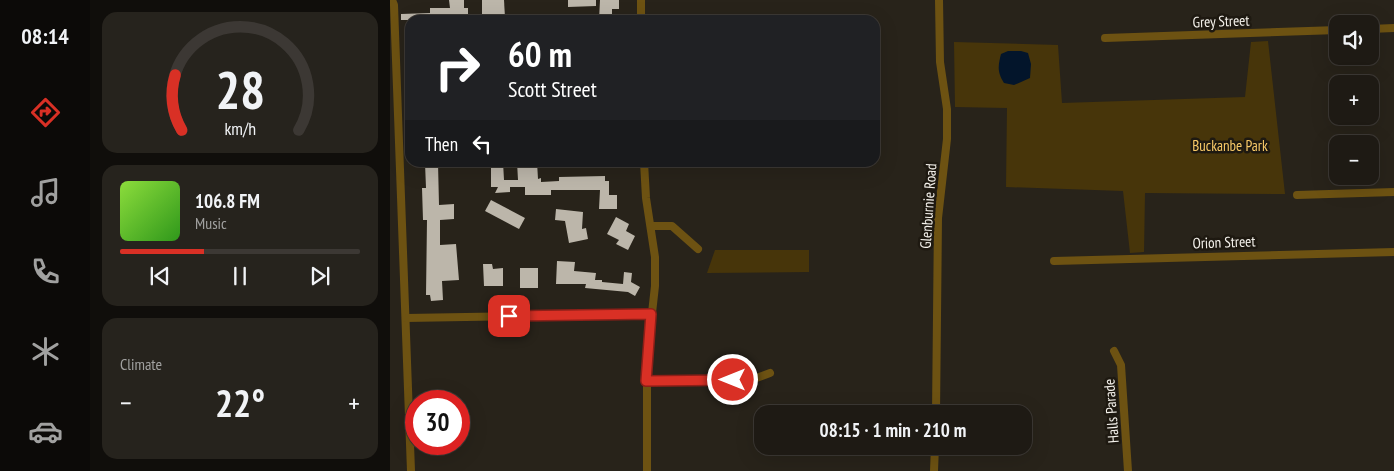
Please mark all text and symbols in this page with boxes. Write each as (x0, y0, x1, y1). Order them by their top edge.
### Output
street label: Grey Street (1192, 11, 1250, 31)
map controls (1329, 15, 1379, 185)
button: sound (1329, 15, 1379, 65)
text: 08:14 (21, 22, 69, 50)
text: 60 m (508, 31, 572, 77)
icon: right (425, 35, 490, 100)
text: 28 (215, 56, 265, 123)
text: Scott Street (508, 75, 597, 103)
button: + (1329, 75, 1379, 125)
icon: directions (28, 95, 63, 130)
text: km/h (224, 117, 256, 140)
icon: left (468, 130, 496, 158)
text: Then (425, 132, 458, 156)
button: − (1329, 135, 1379, 185)
park label: Buckanbe Park (1192, 136, 1268, 155)
street label: Glenburnie Road (916, 163, 940, 249)
icon: music (28, 175, 63, 210)
text: 106.8 FM (195, 189, 260, 213)
text: Music (195, 213, 227, 233)
street label: Orion Street (1192, 231, 1256, 253)
icon: phone (28, 254, 63, 289)
icon: previous (146, 262, 174, 290)
icon: pause (226, 262, 254, 290)
icon: next (306, 262, 334, 290)
pin (488, 295, 530, 337)
icon: arrive (495, 302, 523, 330)
icon: climate (28, 334, 63, 369)
position arrow (706, 353, 758, 405)
text: Climate (120, 354, 162, 374)
text: 22° (215, 378, 265, 427)
street label: Halls Parade (1099, 378, 1123, 444)
text: − (120, 384, 132, 421)
text: + (348, 384, 360, 421)
speed limit sign: 30 (405, 390, 470, 455)
icon: car (28, 414, 63, 449)
text: 08:15 · 1 min · 210 m (820, 418, 966, 442)

